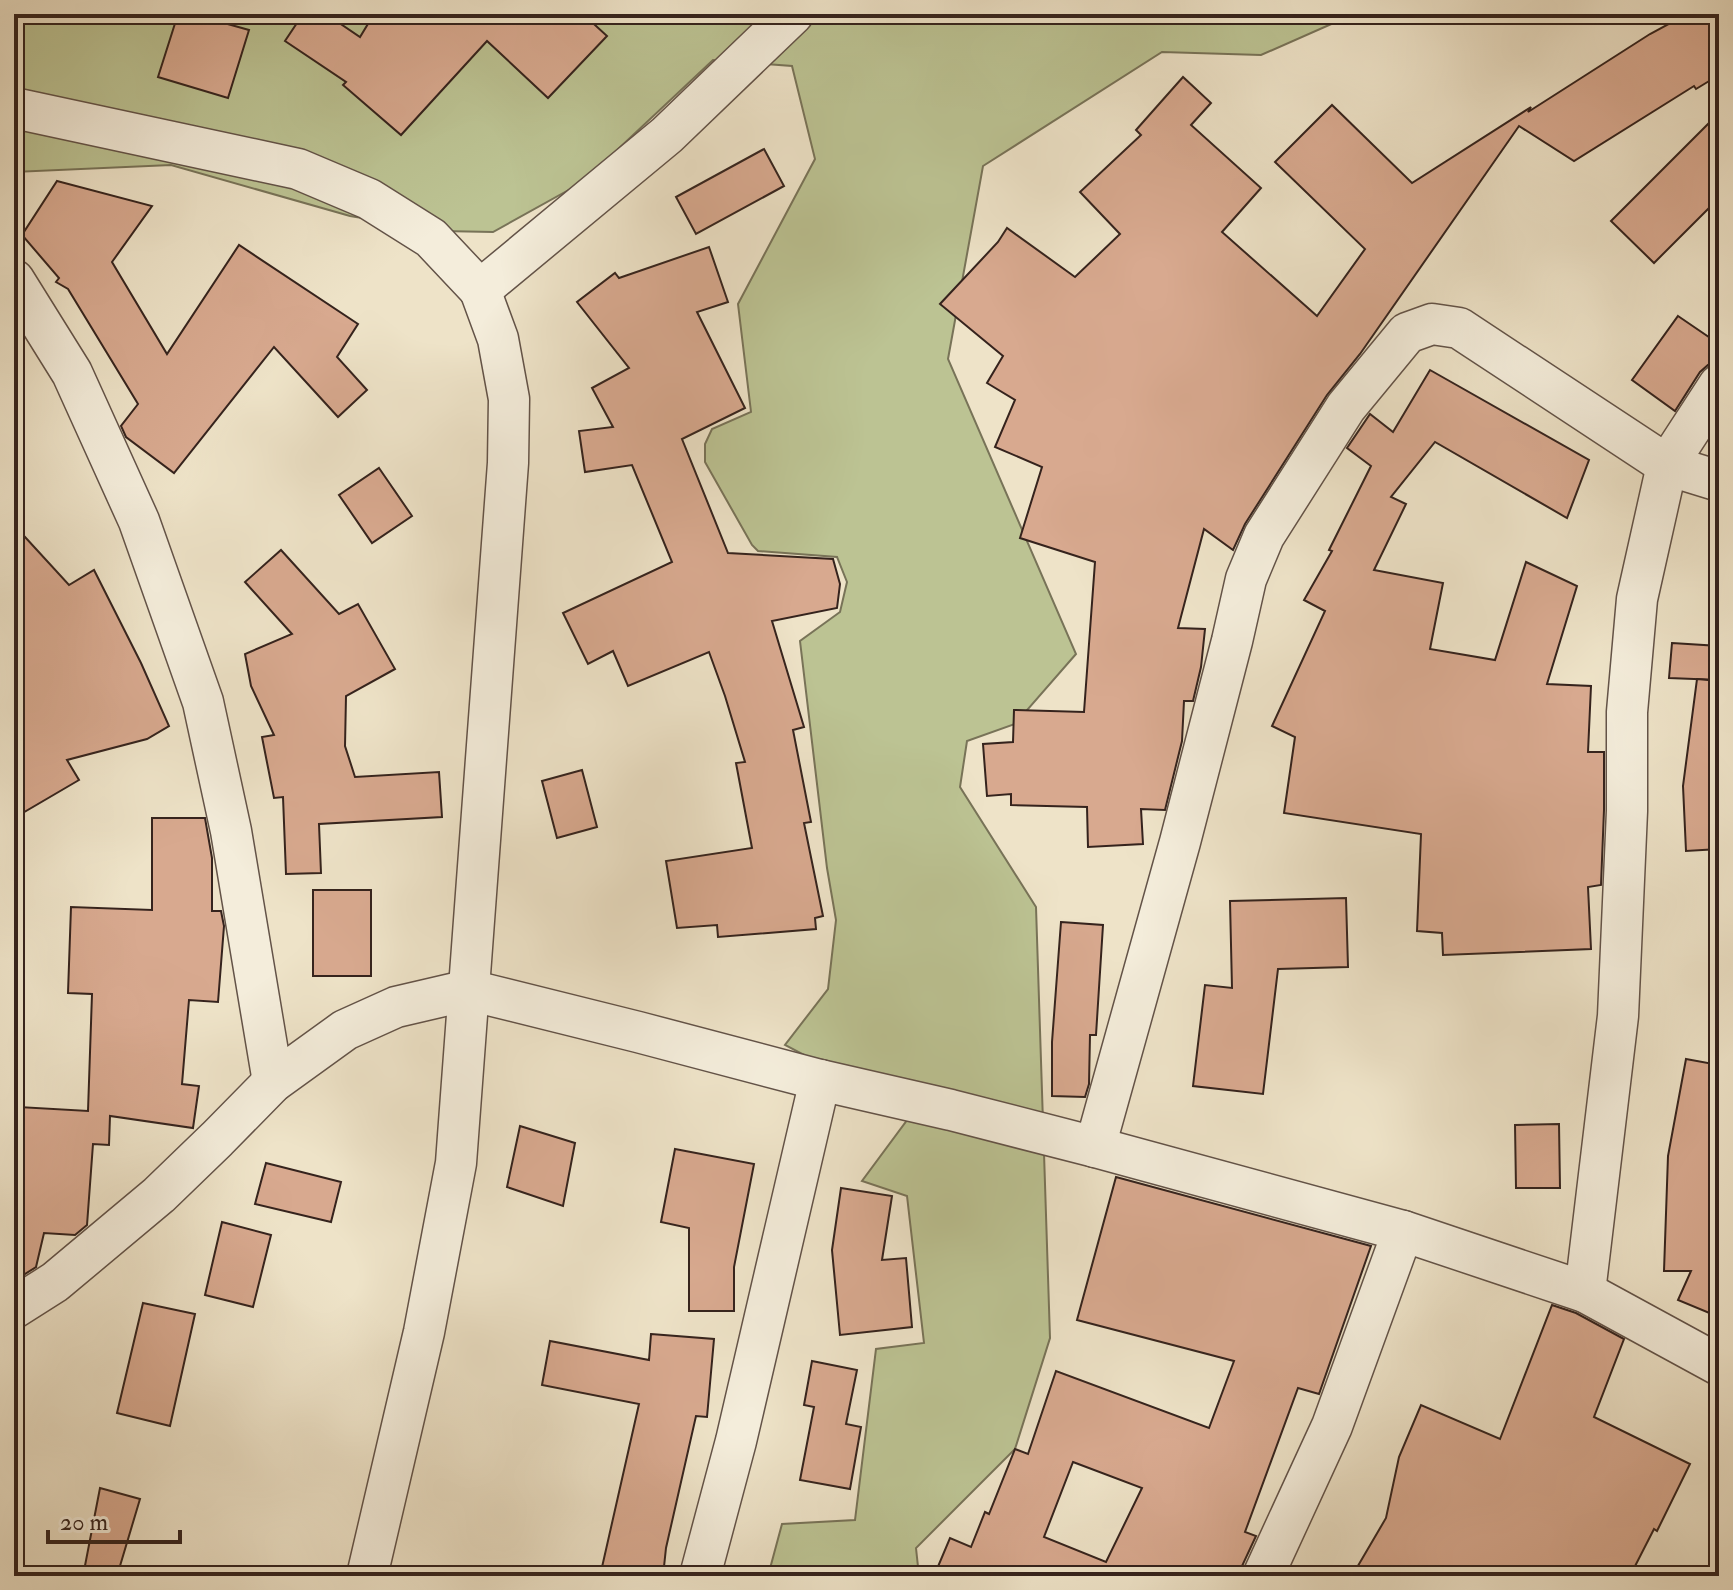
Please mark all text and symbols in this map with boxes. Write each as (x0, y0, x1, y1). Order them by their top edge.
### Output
scale bar (48, 1494, 180, 1544)
text: 20 m (60, 1507, 109, 1538)

